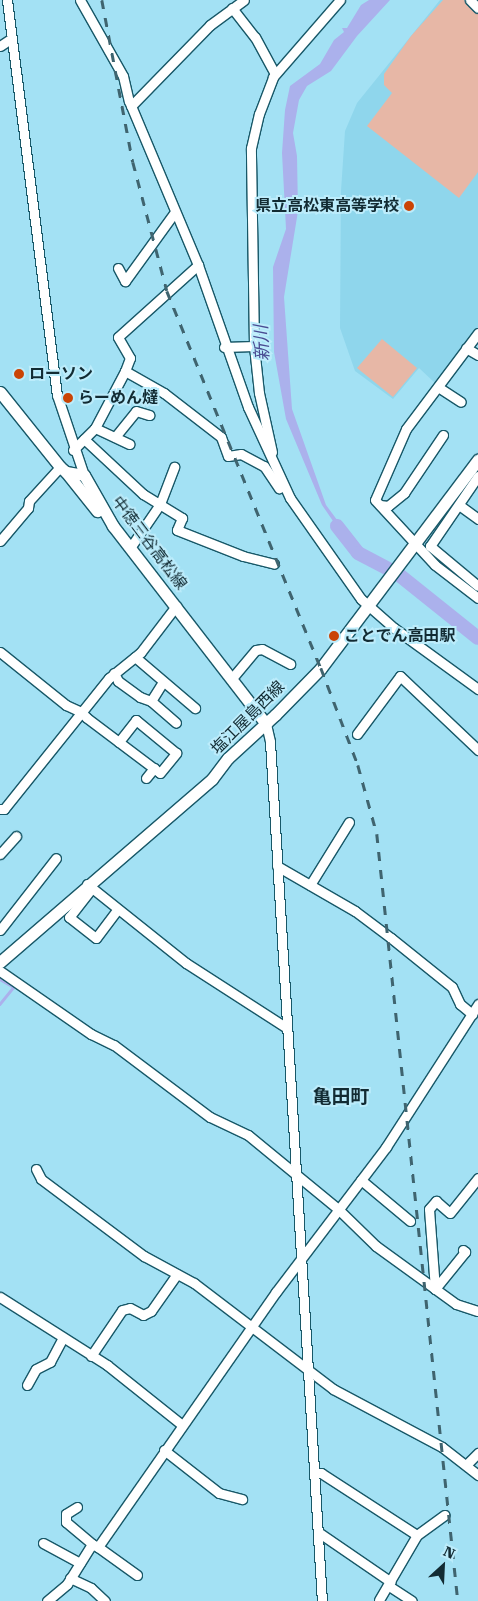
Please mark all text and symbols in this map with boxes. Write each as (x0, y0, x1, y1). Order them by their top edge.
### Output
place label: 県立高松東高等学校 (255, 196, 399, 216)
marker: 県立高松東高等学校 (403, 200, 415, 212)
water label: 新川 (250, 324, 274, 362)
place label: ローソン (29, 364, 93, 384)
marker: ローソン (13, 368, 25, 380)
place label: らーめん燵 (78, 388, 158, 408)
marker: らーめん燵 (62, 392, 74, 404)
street label: 中徳三谷高松線 (108, 492, 190, 594)
place label: ことでん高田駅 (344, 626, 456, 646)
marker: ことでん高田駅 (328, 630, 340, 642)
street label: 塩江屋島西線 (207, 677, 289, 759)
district label: 亀田町 (313, 1086, 369, 1108)
north arrow (418, 1541, 468, 1591)
text: N (441, 1543, 458, 1562)

